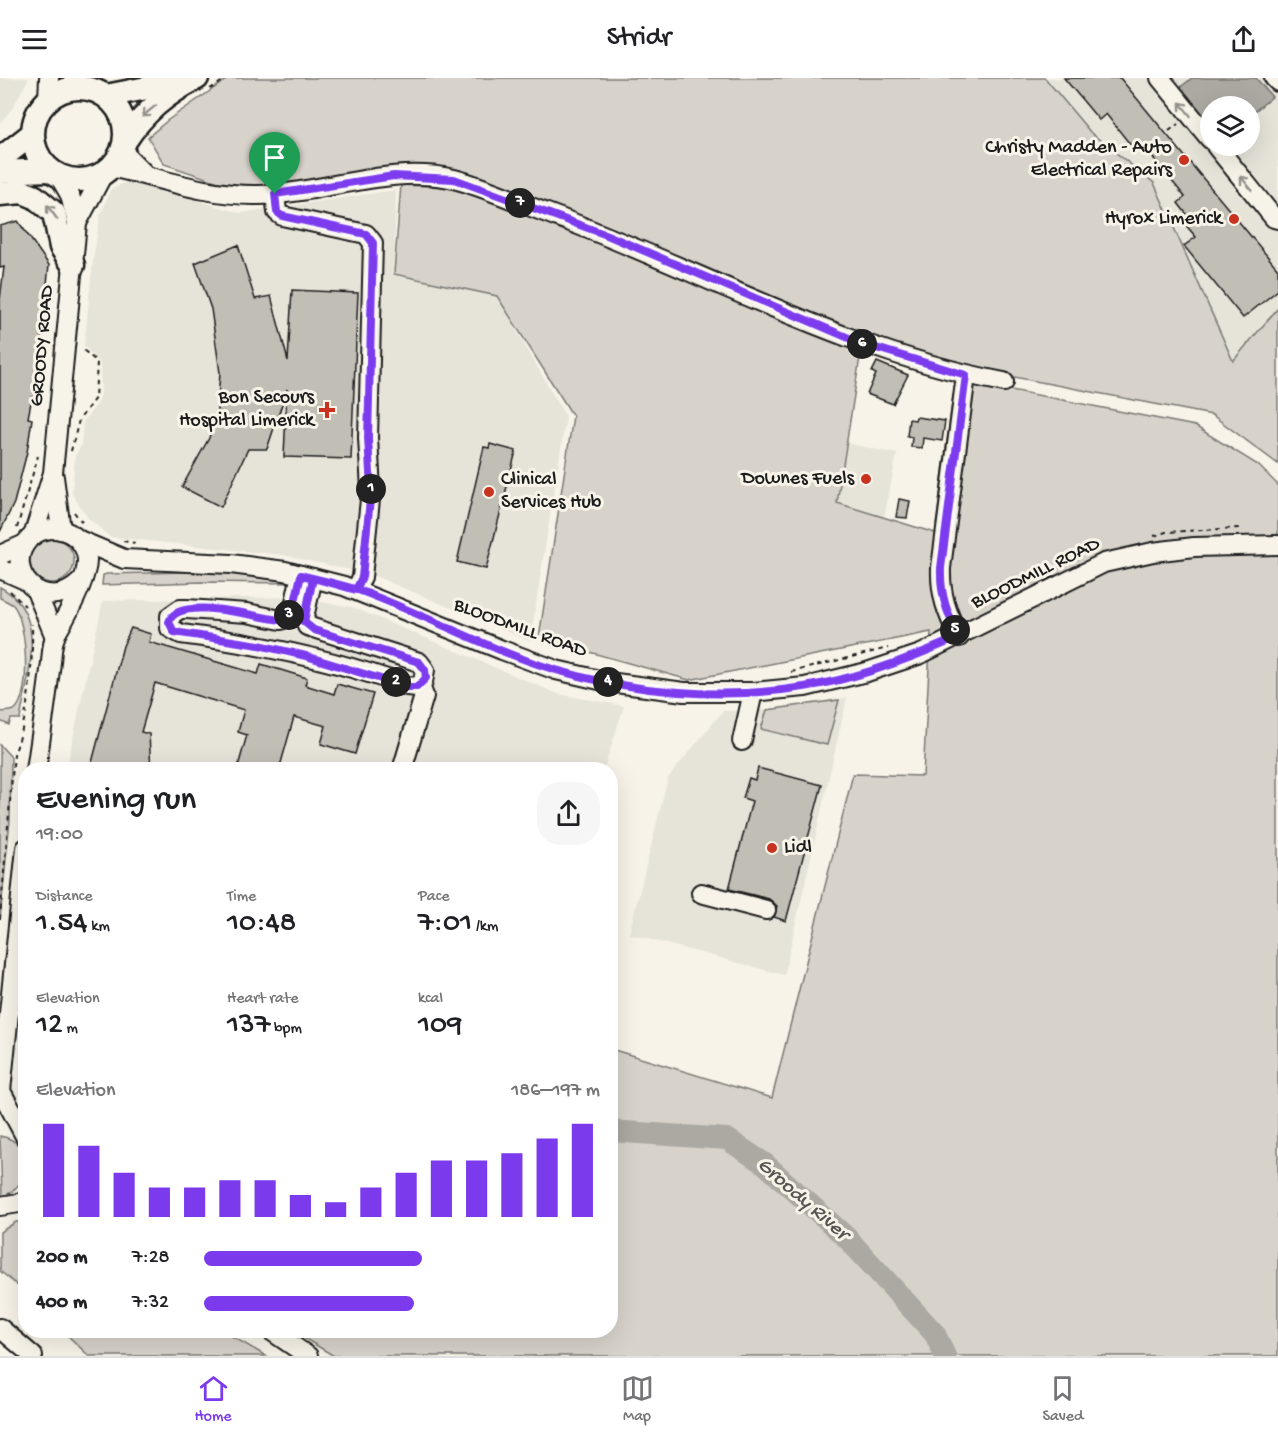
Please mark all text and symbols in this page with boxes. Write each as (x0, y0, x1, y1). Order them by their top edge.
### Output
icon: menu (18, 23, 51, 56)
text: Stridr (607, 23, 671, 55)
icon: share (1227, 23, 1260, 56)
map controls (1200, 96, 1260, 156)
button: layers (1200, 96, 1260, 156)
one-way arrow (1179, 101, 1192, 117)
one-way arrow (141, 104, 157, 117)
pin (249, 132, 300, 194)
place label: Christy Madden - Auto Electrical Repairs (985, 137, 1173, 183)
icon: arrive (258, 141, 291, 174)
marker: Christy Madden - Auto Electrical Repairs (1177, 153, 1191, 167)
one-way arrow (1240, 175, 1253, 191)
pin: 7 (505, 188, 535, 218)
text: 7 (516, 193, 524, 212)
one-way arrow (46, 205, 58, 221)
place label: Hyrox Limerick (1105, 208, 1224, 231)
marker: Hyrox Limerick (1227, 212, 1241, 226)
street label: GROODY ROAD (26, 283, 60, 408)
pin: 6 (847, 329, 877, 359)
text: 6 (858, 334, 866, 353)
place label: Bon Secours Hospital Limerick (179, 387, 316, 433)
marker: Bon Secours Hospital Limerick (318, 401, 336, 419)
place label: Downes Fuels (739, 468, 855, 491)
place label: Clinical Services Hub (501, 469, 602, 515)
marker: Downes Fuels (859, 472, 873, 486)
pin: 1 (356, 474, 386, 504)
text: 1 (368, 479, 374, 498)
marker: Clinical Services Hub (482, 485, 496, 499)
street label: BLOODMILL ROAD (967, 533, 1105, 615)
street label: BLOODMILL ROAD (449, 594, 591, 664)
pin: 3 (274, 600, 304, 630)
text: 3 (285, 605, 293, 624)
pin: 5 (940, 615, 970, 645)
text: 5 (951, 620, 959, 639)
pin: 2 (381, 667, 411, 697)
pin: 4 (593, 667, 623, 697)
text: 2 (392, 672, 400, 691)
text: 4 (604, 672, 612, 691)
text: Evening run (36, 782, 196, 820)
button: share (537, 782, 600, 845)
text: 19:00 (36, 824, 83, 847)
place label: Lidl (784, 837, 812, 860)
marker: Lidl (765, 841, 779, 855)
text: Distance (36, 888, 93, 907)
text: Time (227, 888, 256, 907)
text: Pace (418, 888, 449, 907)
text: 1.54 (36, 907, 88, 942)
text: 10:48 (227, 907, 296, 942)
text: 7:01 (418, 907, 472, 942)
text: km (88, 918, 110, 937)
text: /km (472, 918, 498, 937)
text: Elevation (36, 990, 100, 1009)
text: Heart rate (227, 990, 299, 1009)
text: kcal (418, 990, 443, 1009)
text: 12 (36, 1009, 63, 1044)
text: 137 (227, 1009, 270, 1044)
text: 109 (418, 1009, 462, 1044)
text: m (63, 1020, 78, 1039)
text: bpm (270, 1020, 302, 1039)
text: Elevation (36, 1080, 116, 1103)
text: 186–197 m (511, 1080, 600, 1103)
water label: Groody River (751, 1153, 856, 1250)
text: 200 m (36, 1247, 87, 1270)
text: 7:28 (132, 1247, 169, 1270)
text: 400 m (36, 1292, 87, 1315)
text: 7:32 (132, 1292, 169, 1315)
tab: Home (194, 1372, 232, 1427)
tab: Map (621, 1372, 654, 1427)
tab: Saved (1042, 1372, 1083, 1427)

